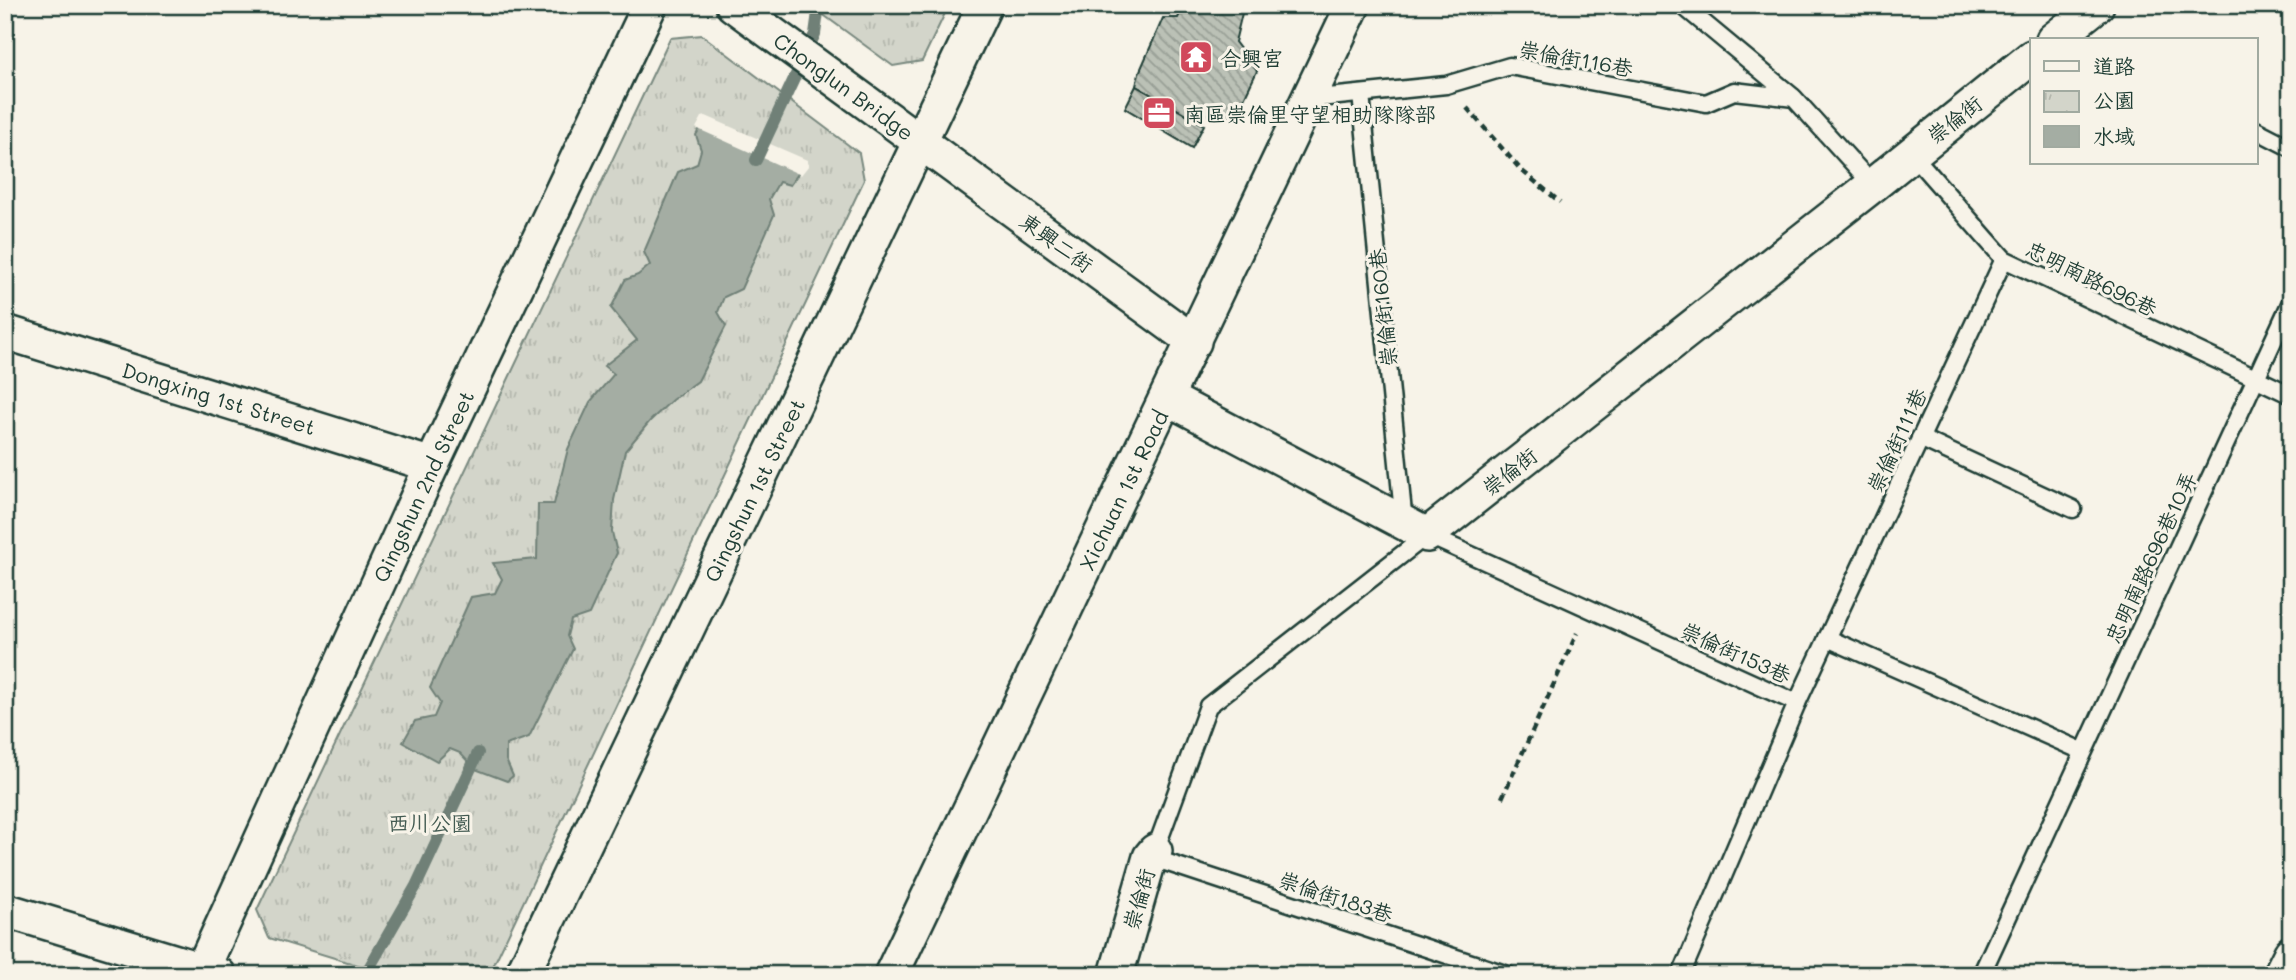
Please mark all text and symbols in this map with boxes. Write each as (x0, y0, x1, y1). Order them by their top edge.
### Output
street label: Chonglun Bridge (769, 26, 919, 146)
street label: 崇倫街116巷 (1517, 35, 1635, 81)
temple icon: 合興宮 (1177, 38, 1215, 76)
legend (2030, 38, 2258, 164)
place label: 合興宮 (1220, 44, 1283, 71)
text: 道路 (2093, 52, 2135, 79)
text: 公園 (2093, 86, 2135, 113)
street label: 崇倫街 (1921, 89, 1987, 149)
office icon: 南區崇倫里守望相助隊隊部 (1140, 94, 1178, 132)
place label: 南區崇倫里守望相助隊隊部 (1184, 100, 1436, 127)
text: 水域 (2093, 122, 2135, 149)
street label: 東興二街 (1015, 206, 1099, 278)
street label: 忠明南路696巷 (2022, 235, 2162, 321)
street label: 崇倫街160巷 (1362, 247, 1402, 369)
street label: Dongxing 1st Street (119, 356, 319, 440)
street label: 崇倫街111巷 (1860, 383, 1932, 497)
street label: Qingshun 2nd Street (367, 386, 479, 586)
street label: Qingshun 1st Street (698, 394, 810, 586)
street label: Xichuan 1st Road (1072, 405, 1174, 575)
street label: 崇倫街 (1476, 441, 1542, 501)
street label: 忠明南路696巷10弄 (2098, 467, 2202, 647)
street label: 崇倫街153巷 (1677, 616, 1795, 688)
park label: 西川公園 (388, 809, 472, 836)
street label: 崇倫街 (1116, 865, 1160, 933)
street label: 崇倫街183巷 (1276, 865, 1396, 927)

